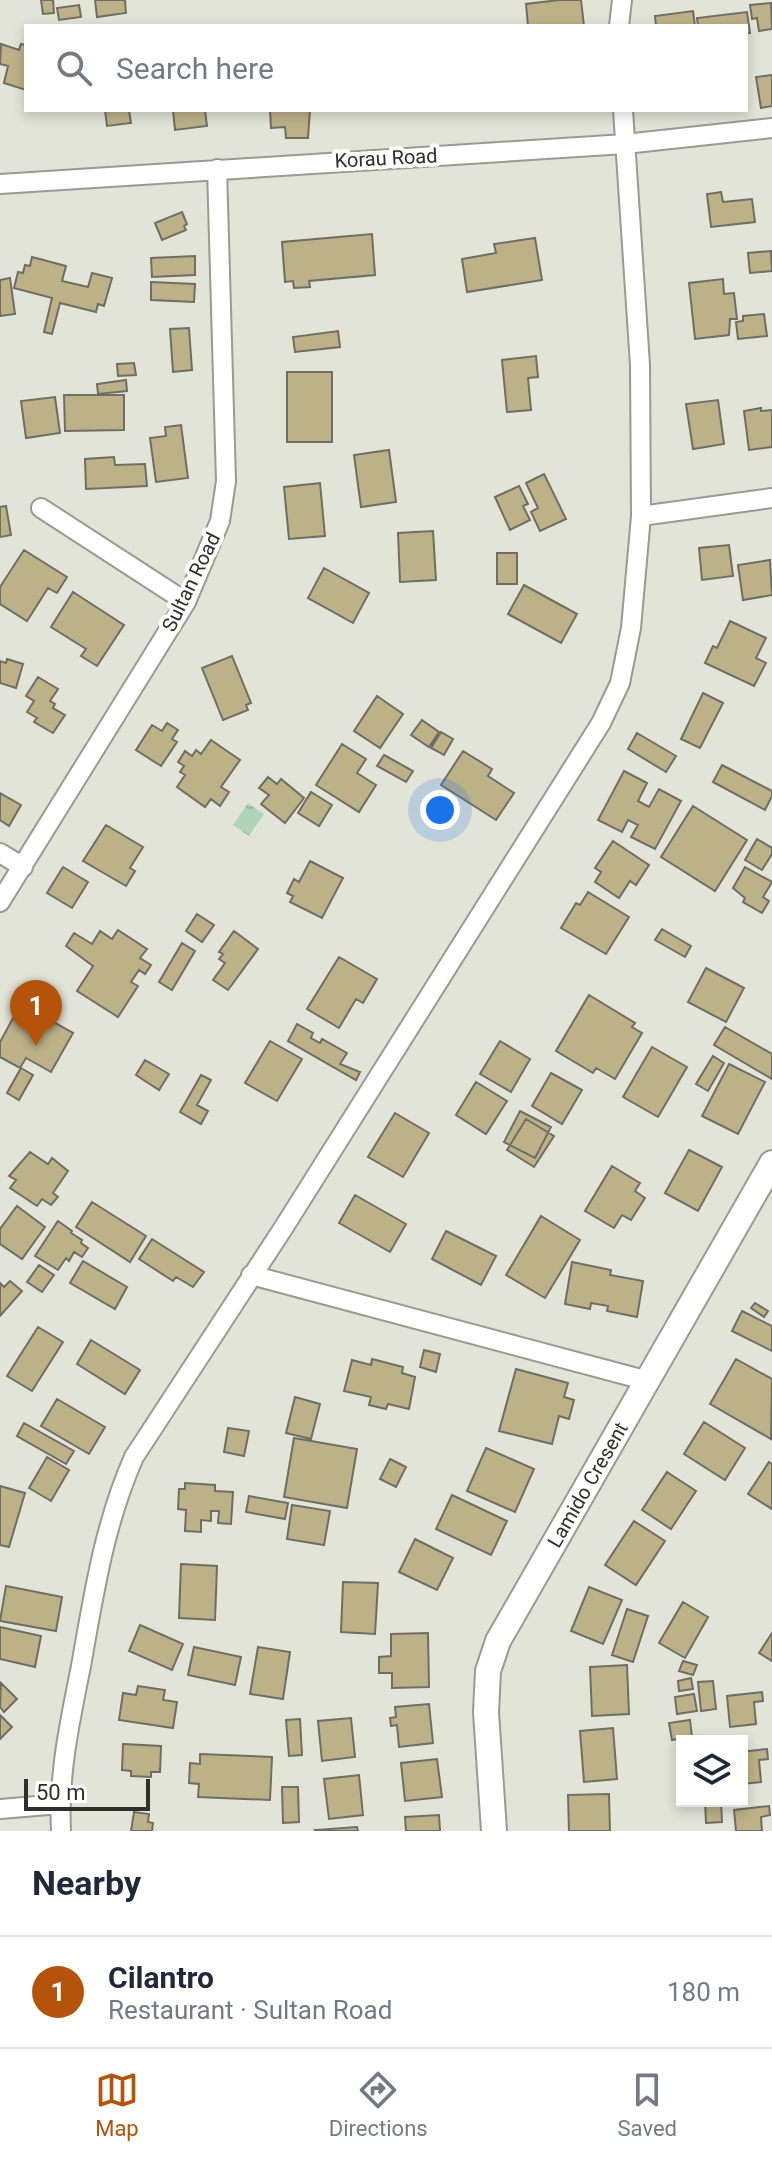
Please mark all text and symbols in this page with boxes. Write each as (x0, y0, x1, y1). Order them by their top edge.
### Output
search box (24, 24, 748, 112)
icon: search (52, 46, 96, 90)
text: Search here (116, 51, 274, 86)
street label: Korau Road (334, 143, 438, 173)
street label: Sultan Road (157, 529, 225, 635)
your location (420, 790, 460, 830)
pin: 1 (10, 980, 62, 1046)
street label: Lamido Cresent (542, 1418, 633, 1552)
map controls (676, 1735, 748, 1807)
button: layers (676, 1735, 748, 1807)
scale bar (24, 1775, 150, 1811)
text: 50 m (36, 1780, 85, 1805)
text: Nearby (32, 1863, 141, 1903)
text: Cilantro (108, 1960, 214, 1995)
text: 1 (51, 1977, 65, 2007)
text: 180 m (667, 1977, 740, 2007)
text: Restaurant · Sultan Road (108, 1995, 392, 2025)
tab: Map (95, 2068, 139, 2141)
tab: Directions (329, 2068, 428, 2141)
tab: Saved (618, 2068, 677, 2141)

